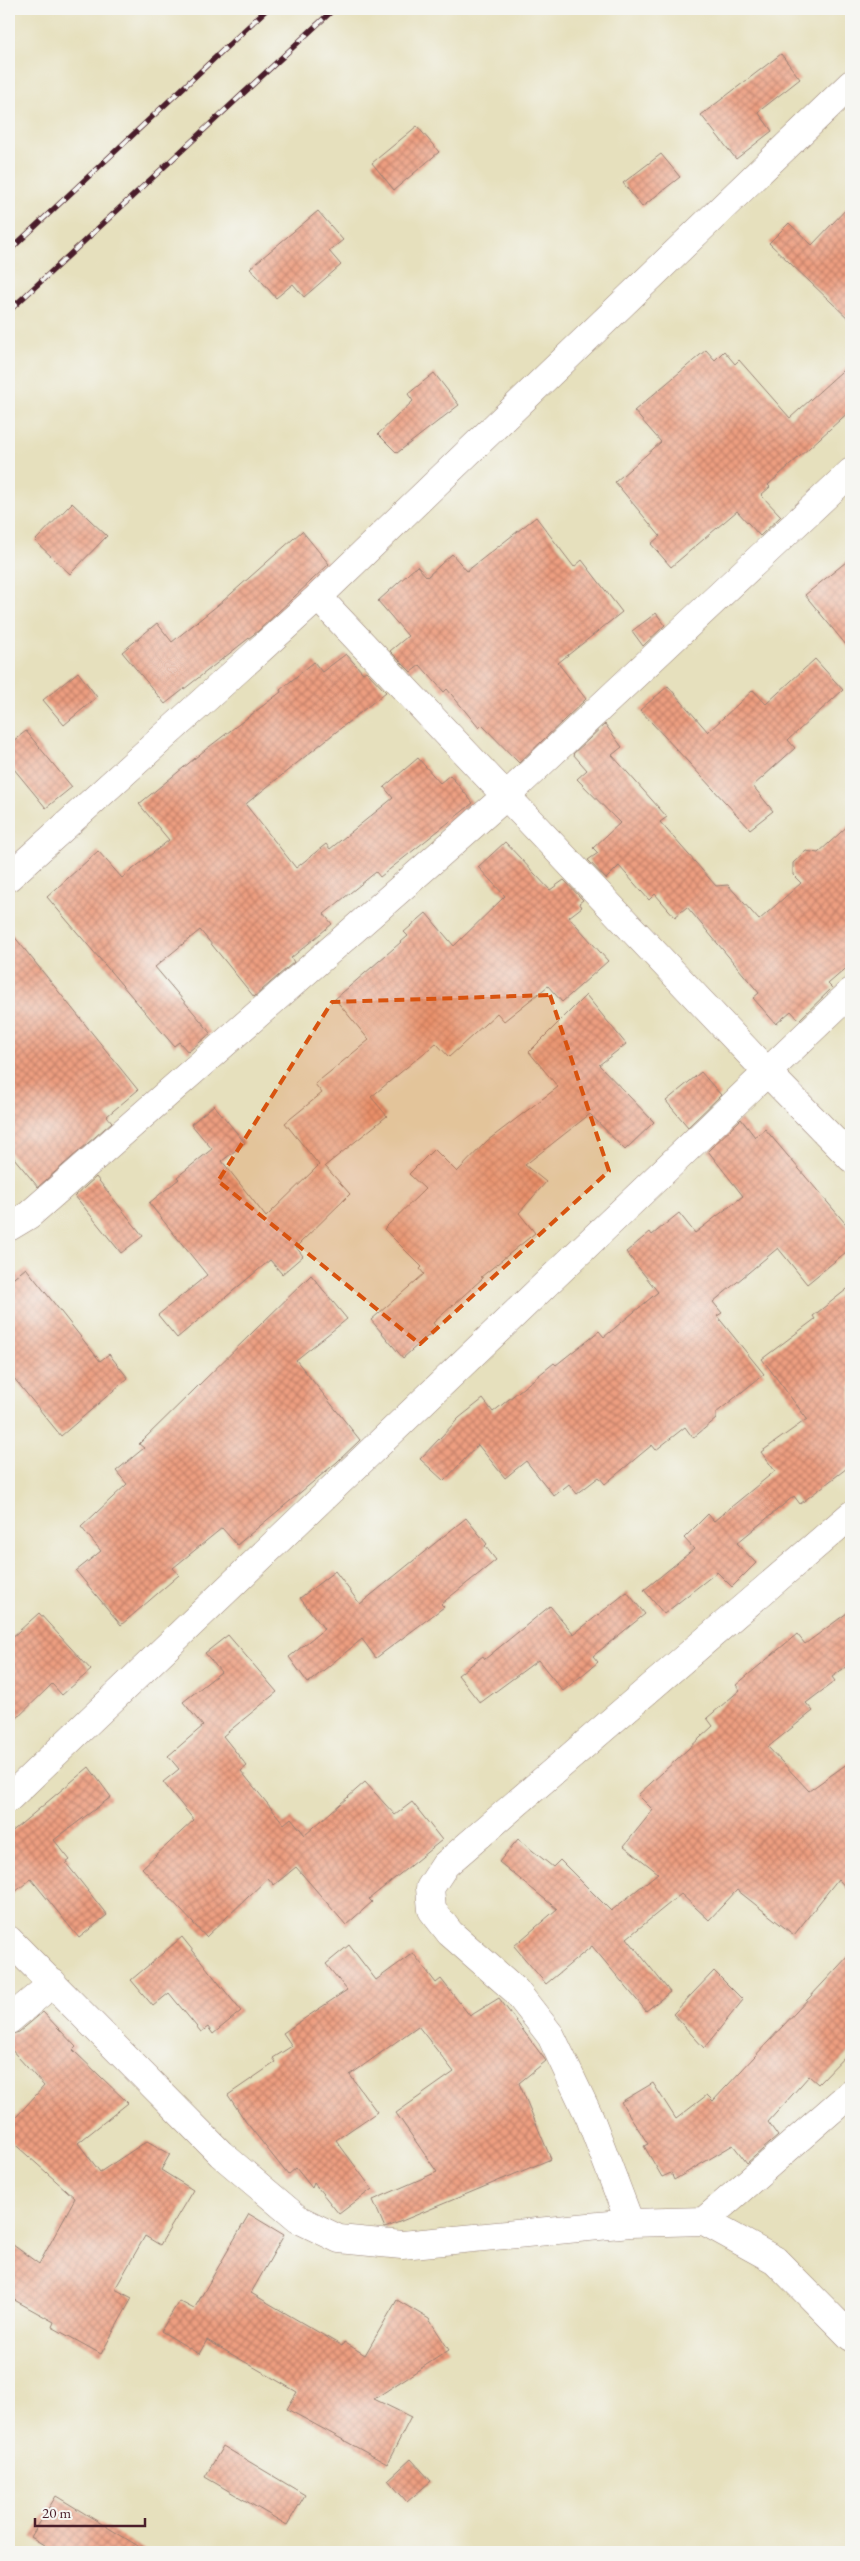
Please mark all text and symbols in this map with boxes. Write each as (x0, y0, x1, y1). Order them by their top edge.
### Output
scale bar (35, 2496, 145, 2528)
text: 20 m (42, 2503, 71, 2522)

